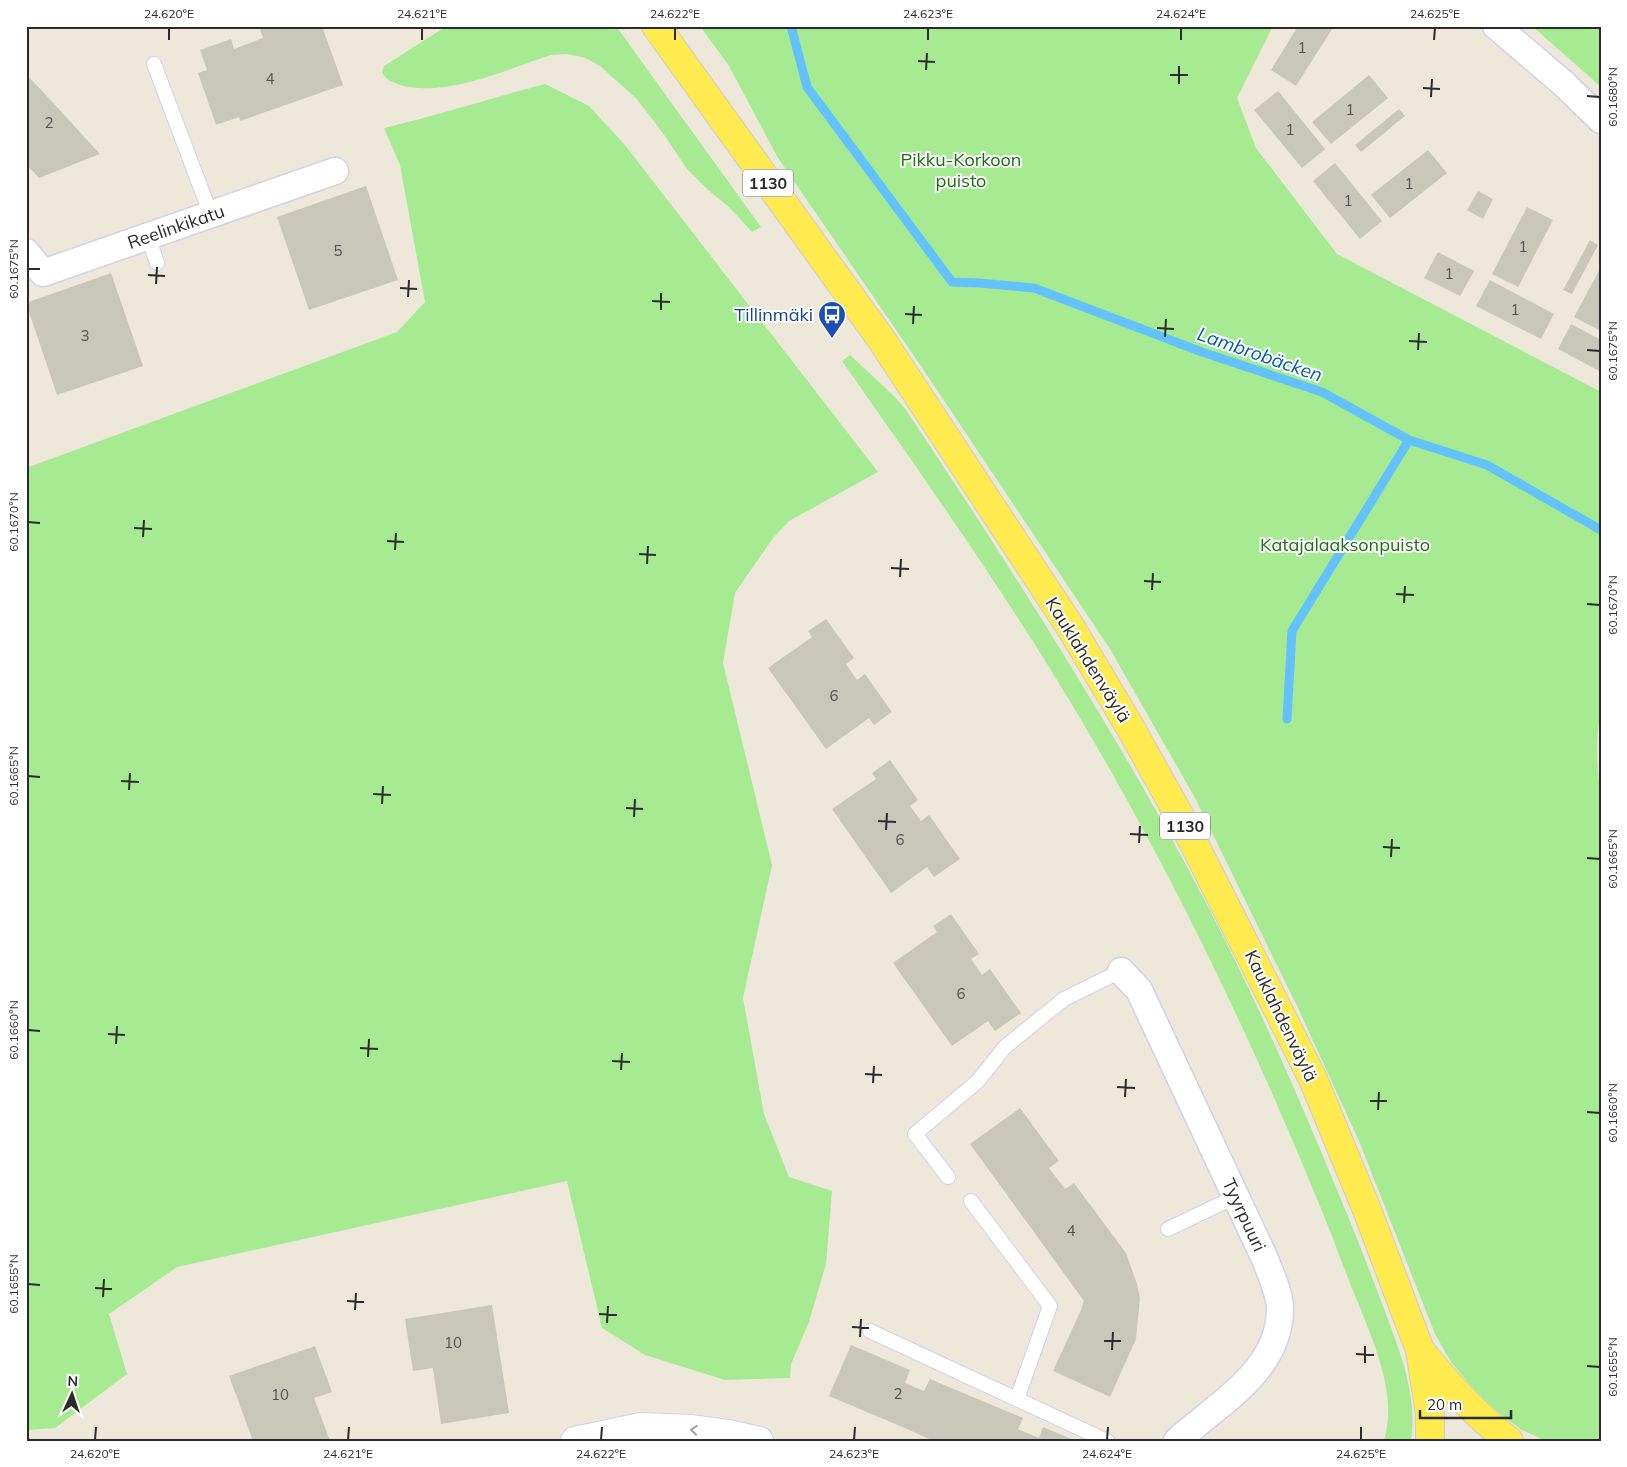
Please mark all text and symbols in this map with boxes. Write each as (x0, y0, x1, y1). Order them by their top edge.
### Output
text: 24.620°E (144, 6, 194, 21)
text: 24.621°E (397, 6, 447, 21)
text: 24.622°E (650, 6, 700, 21)
text: 24.623°E (903, 6, 953, 21)
text: 24.624°E (1156, 6, 1206, 21)
text: 24.625°E (1410, 6, 1460, 21)
house number: 1 (1297, 38, 1307, 57)
text: 60.1680°N (1605, 67, 1620, 127)
house number: 4 (265, 69, 275, 88)
house number: 1 (1345, 100, 1355, 119)
house number: 2 (44, 113, 54, 132)
house number: 1 (1285, 120, 1295, 139)
park label: Pikku-Korkoon puisto (901, 148, 1021, 192)
road number: 1130 (743, 170, 793, 197)
house number: 1 (1404, 174, 1414, 193)
house number: 1 (1343, 191, 1353, 210)
street label: Reelinkikatu (124, 199, 227, 254)
house number: 1 (1518, 237, 1528, 256)
text: 60.1675°N (6, 239, 21, 299)
house number: 5 (333, 241, 343, 260)
house number: 1 (1444, 264, 1454, 283)
bus stop icon: Tillinmäki (817, 300, 847, 339)
house number: 1 (1510, 300, 1520, 319)
place label: Tillinmäki (734, 303, 813, 326)
water label: Lambrobäcken (1194, 321, 1326, 387)
text: 60.1675°N (1605, 321, 1620, 381)
house number: 3 (80, 326, 90, 345)
text: 60.1670°N (6, 492, 21, 552)
park label: Katajalaaksonpuisto (1260, 533, 1430, 556)
text: 60.1670°N (1605, 575, 1620, 635)
street label: Kauklahdenväylä (1041, 593, 1136, 727)
house number: 6 (829, 686, 839, 705)
text: 60.1665°N (6, 746, 21, 806)
road number: 1130 (1160, 812, 1210, 839)
text: 60.1665°N (1605, 829, 1620, 889)
house number: 6 (895, 830, 905, 849)
street label: Kauklahdenväylä (1240, 946, 1323, 1085)
house number: 6 (956, 984, 966, 1003)
text: 60.1660°N (6, 1000, 21, 1060)
text: 60.1660°N (1605, 1083, 1620, 1143)
street label: Tyyrpuuri (1218, 1175, 1271, 1255)
house number: 4 (1066, 1221, 1076, 1240)
text: 60.1655°N (6, 1254, 21, 1314)
house number: 10 (444, 1333, 462, 1352)
text: 60.1655°N (1605, 1337, 1620, 1397)
north arrow (48, 1370, 98, 1420)
text: N (67, 1372, 78, 1390)
house number: 2 (893, 1384, 903, 1403)
house number: 10 (271, 1385, 289, 1404)
scale bar (1420, 1387, 1511, 1419)
text: 20 m (1427, 1395, 1462, 1414)
one-way arrow (689, 1424, 697, 1435)
text: 24.620°E (70, 1446, 120, 1461)
text: 24.621°E (323, 1446, 373, 1461)
text: 24.622°E (576, 1446, 626, 1461)
text: 24.623°E (829, 1446, 879, 1461)
text: 24.624°E (1082, 1446, 1132, 1461)
text: 24.625°E (1336, 1446, 1386, 1461)

